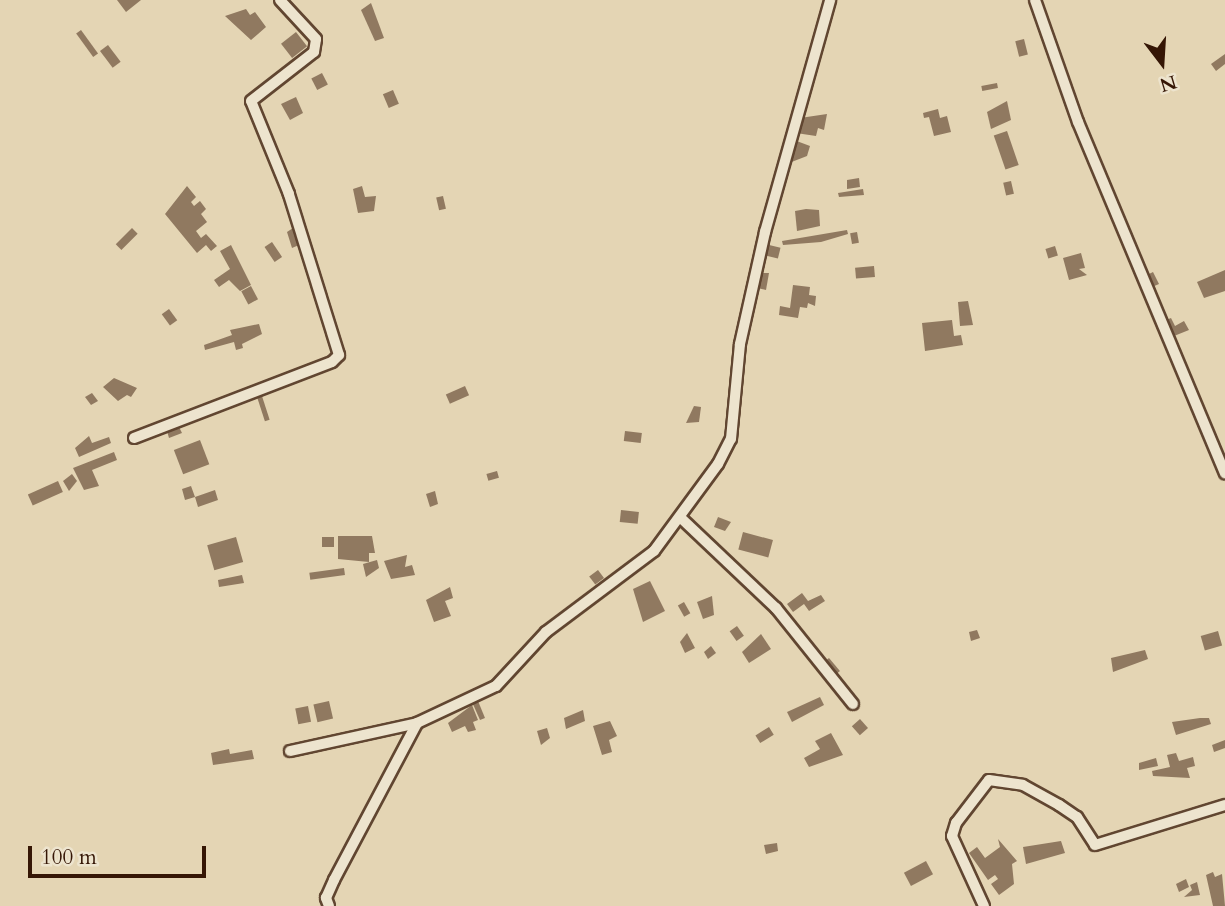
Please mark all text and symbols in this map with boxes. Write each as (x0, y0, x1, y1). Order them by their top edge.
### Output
north arrow (1127, 28, 1197, 98)
text: N (1156, 68, 1180, 98)
scale bar (32, 832, 210, 876)
text: 100 m (41, 843, 97, 872)

